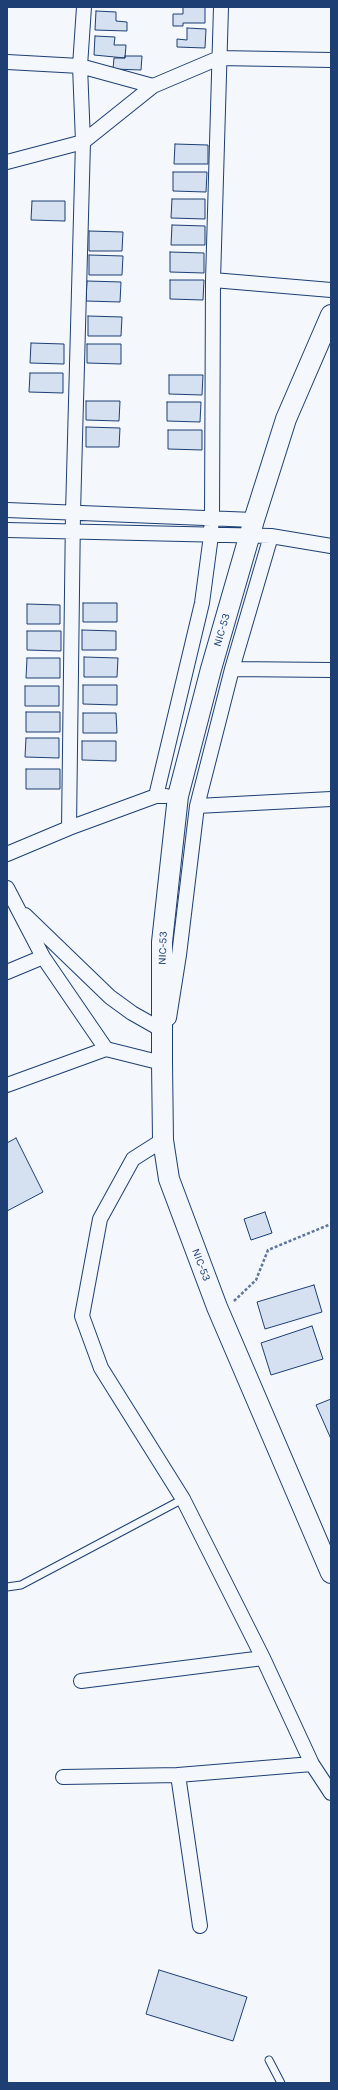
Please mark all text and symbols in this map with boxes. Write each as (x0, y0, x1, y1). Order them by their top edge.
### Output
street label: NIC-53 (211, 612, 233, 648)
street label: NIC-53 (156, 931, 170, 965)
street label: NIC-53 (189, 1247, 213, 1283)

